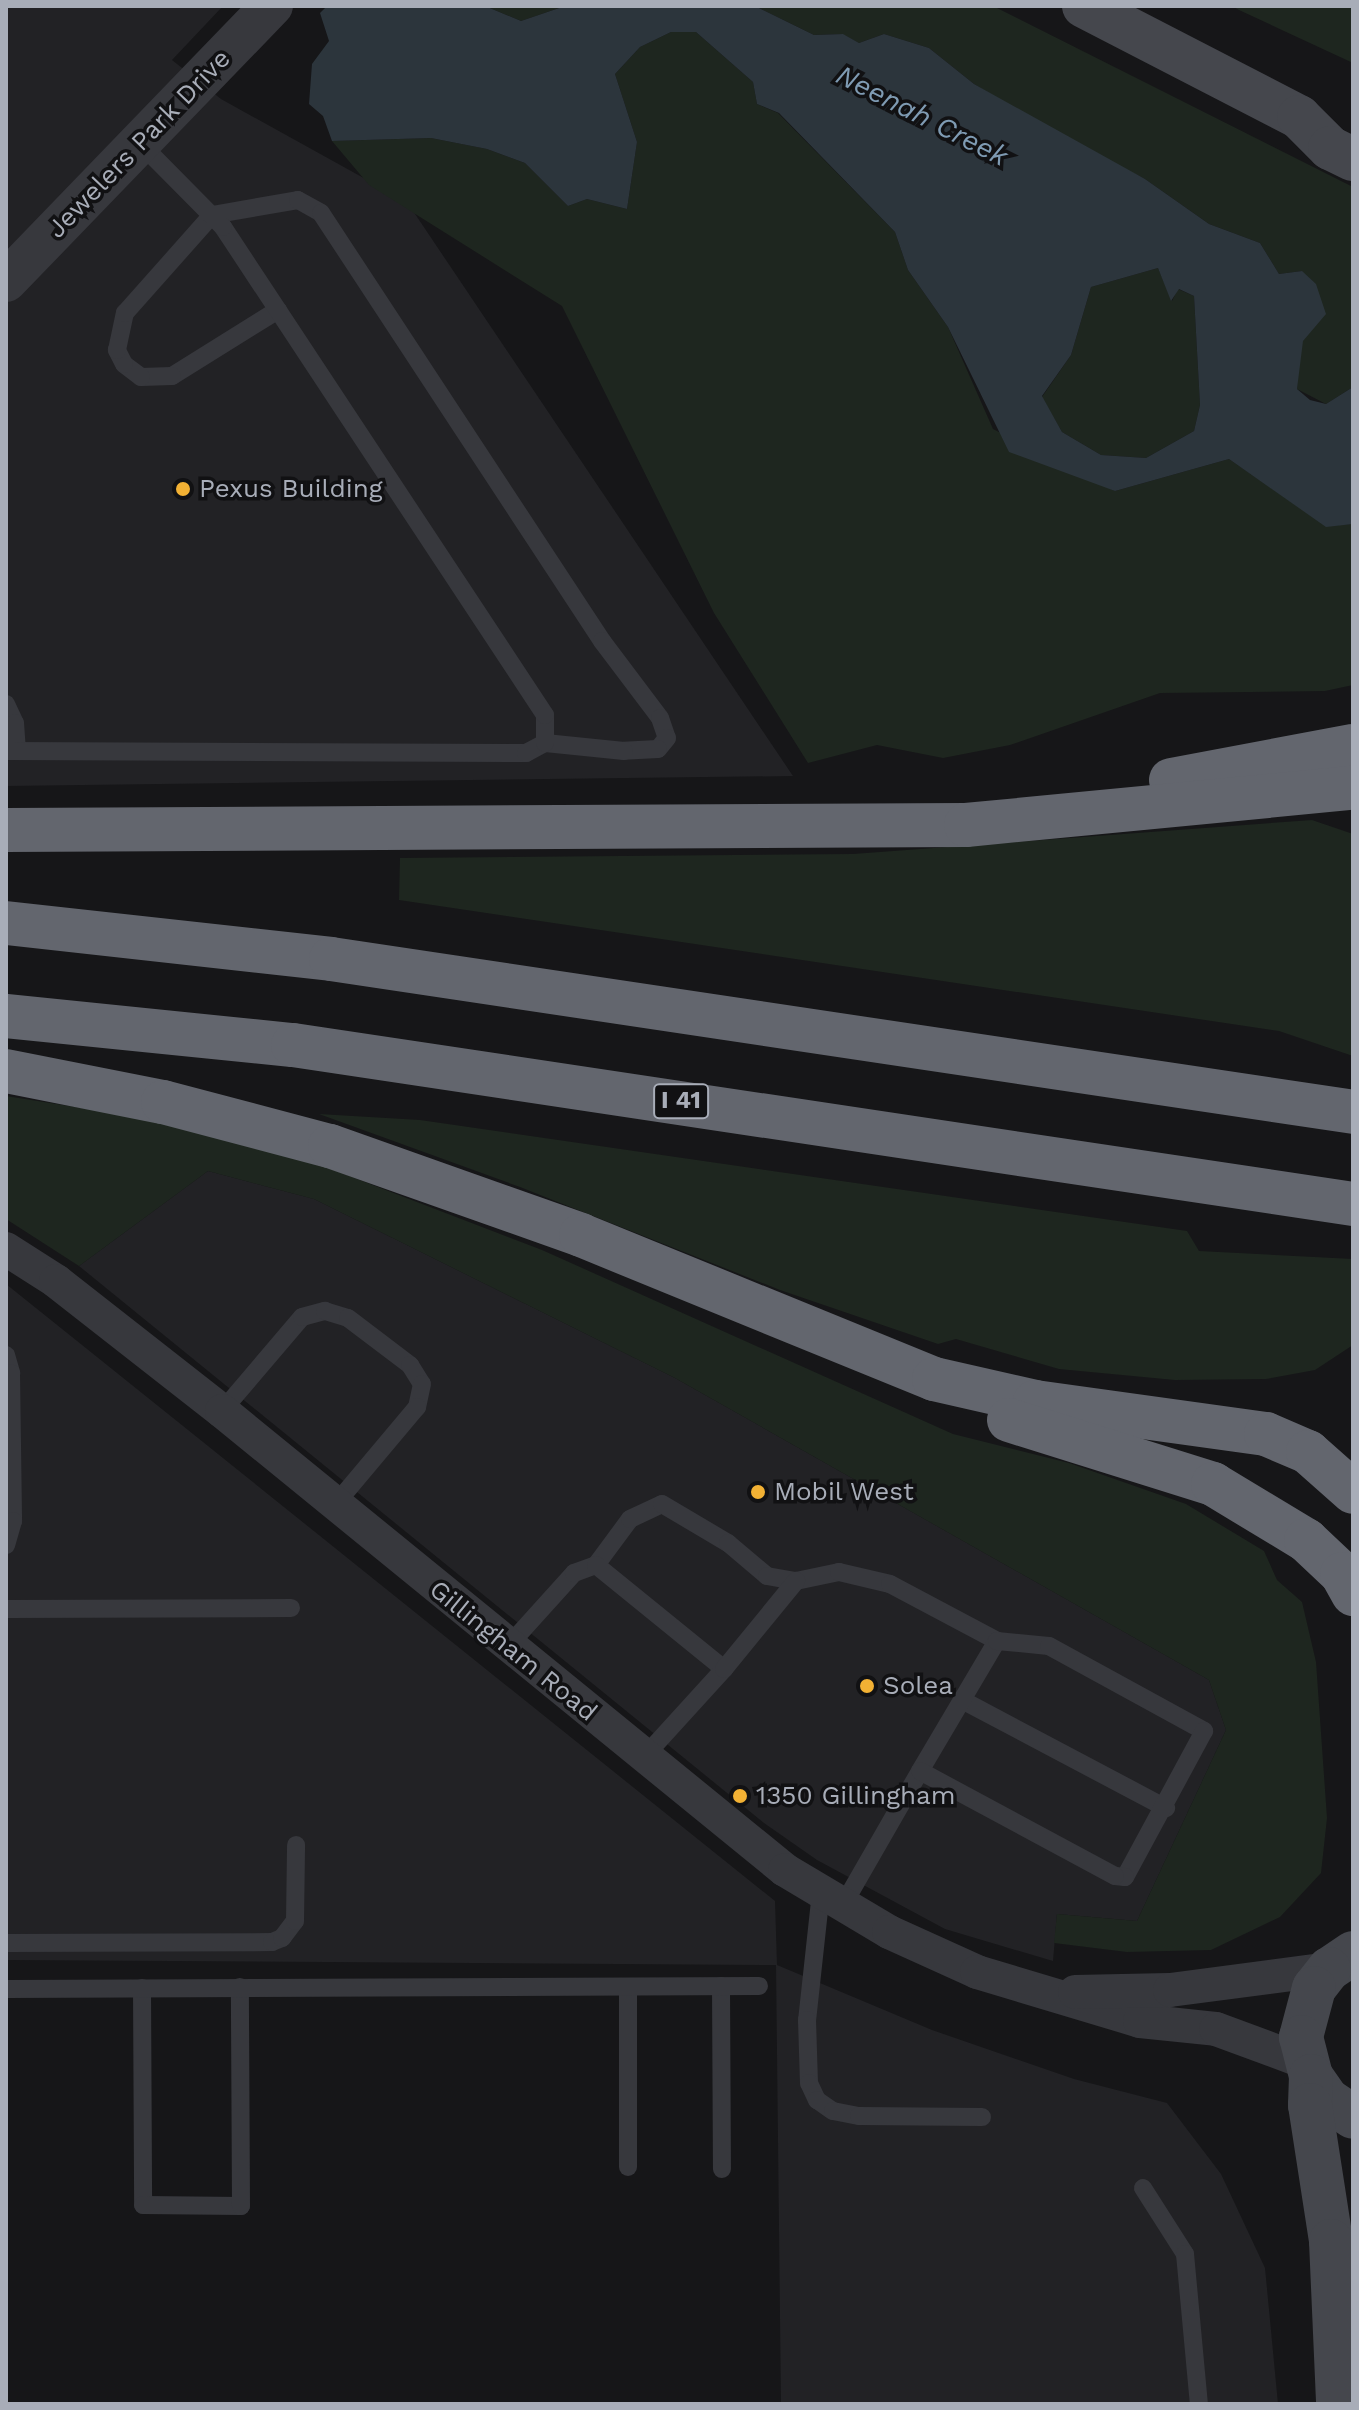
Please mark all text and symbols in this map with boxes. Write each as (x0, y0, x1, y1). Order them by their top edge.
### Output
street label: Jewelers Park Drive (41, 43, 237, 245)
water label: Neenah Creek (830, 58, 1014, 174)
place label: Pexus Building (199, 473, 383, 505)
marker: Pexus Building (174, 480, 192, 498)
road number: I 41 (653, 1081, 709, 1121)
place label: Mobil West (774, 1476, 915, 1508)
marker: Mobil West (749, 1483, 767, 1501)
street label: Gillingham Road (423, 1574, 603, 1728)
place label: Solea (883, 1670, 953, 1702)
marker: Solea (858, 1677, 876, 1695)
place label: 1350 Gillingham (756, 1780, 956, 1812)
marker: 1350 Gillingham (731, 1787, 749, 1805)

